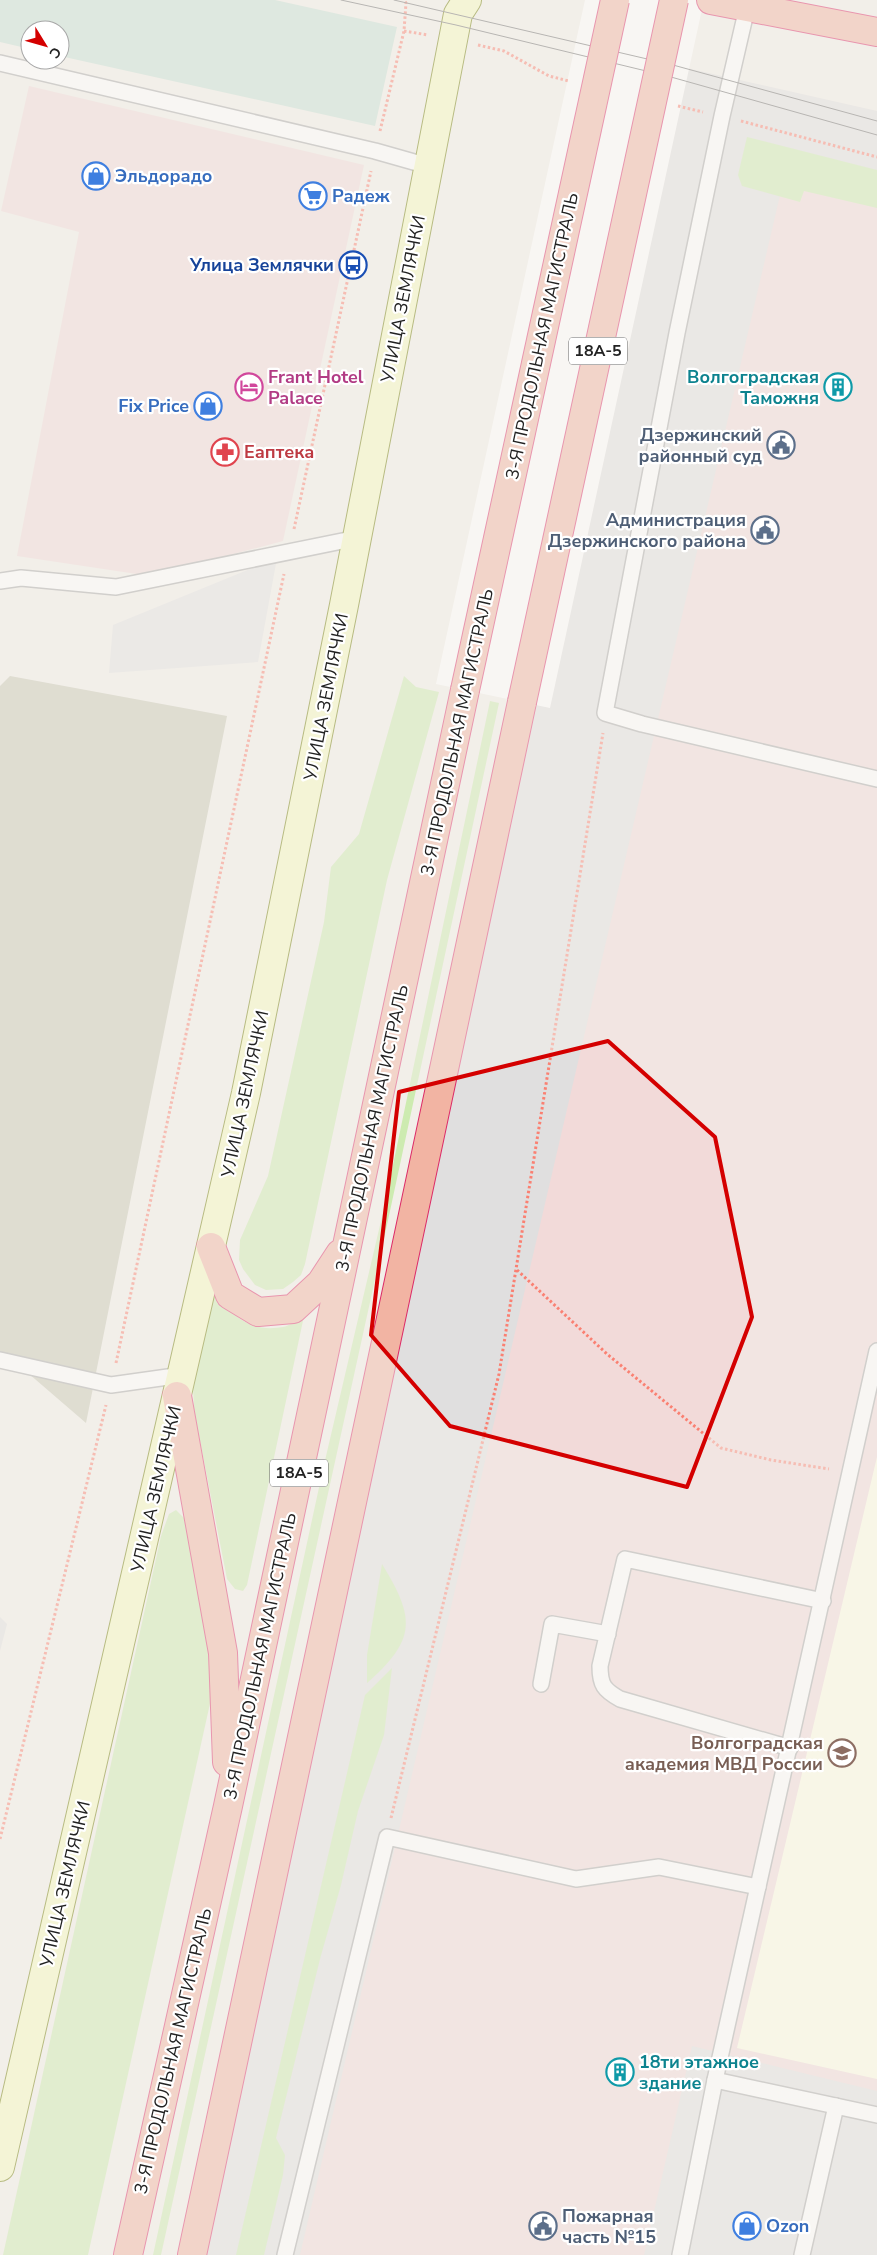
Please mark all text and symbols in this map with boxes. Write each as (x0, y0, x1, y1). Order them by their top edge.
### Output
north arrow (20, 20, 70, 70)
text: С (44, 43, 65, 62)
shop icon: Эльдорадо (81, 161, 111, 191)
place label: Эльдорадо (115, 164, 212, 188)
supermarket icon: Радеж (298, 181, 328, 211)
place label: Радеж (332, 184, 390, 208)
street label: 3-Я ПРОДОЛЬНАЯ МАГИСТРАЛЬ (500, 190, 584, 482)
street label: УЛИЦА ЗЕМЛЯЧКИ (375, 213, 431, 386)
bus stop icon: Улица Землячки (338, 250, 368, 280)
place label: Улица Землячки (189, 253, 334, 277)
road number: 18А-5 (569, 338, 627, 364)
place label: Frant Hotel Palace (268, 365, 364, 410)
place label: Волгоградская Таможня (687, 365, 819, 410)
hotel icon: Frant Hotel Palace (234, 372, 264, 402)
building icon: Волгоградская Таможня (823, 372, 853, 402)
shop icon: Fix Price (193, 391, 223, 421)
place label: Fix Price (118, 394, 189, 418)
place label: Дзержинский районный суд (638, 423, 762, 468)
public building icon: Дзержинский районный суд (766, 430, 796, 460)
pharmacy icon: Еаптека (210, 437, 240, 467)
place label: Еаптека (244, 440, 314, 464)
place label: Администрация Дзержинского района (548, 508, 746, 553)
public building icon: Администрация Дзержинского района (750, 515, 780, 545)
street label: 3-Я ПРОДОЛЬНАЯ МАГИСТРАЛЬ (415, 586, 499, 878)
street label: УЛИЦА ЗЕМЛЯЧКИ (298, 611, 354, 784)
street label: 3-Я ПРОДОЛЬНАЯ МАГИСТРАЛЬ (330, 982, 414, 1274)
street label: УЛИЦА ЗЕМЛЯЧКИ (215, 1008, 274, 1181)
street label: УЛИЦА ЗЕМЛЯЧКИ (125, 1403, 187, 1576)
road number: 18А-5 (270, 1460, 328, 1486)
street label: 3-Я ПРОДОЛЬНАЯ МАГИСТРАЛЬ (218, 1510, 302, 1802)
place label: Волгоградская академия МВД России (625, 1731, 823, 1776)
school or university icon: Волгоградская академия МВД России (827, 1738, 857, 1768)
street label: УЛИЦА ЗЕМЛЯЧКИ (34, 1798, 96, 1971)
street label: 3-Я ПРОДОЛЬНАЯ МАГИСТРАЛЬ (128, 1906, 218, 2196)
place label: 18ти этажное здание (639, 2050, 759, 2095)
building icon: 18ти этажное здание (605, 2057, 635, 2087)
place label: Пожарная часть №15 (562, 2204, 656, 2249)
public building icon: Пожарная часть №15 (528, 2211, 558, 2241)
shop icon: Ozon (732, 2211, 762, 2241)
place label: Ozon (766, 2214, 809, 2238)

